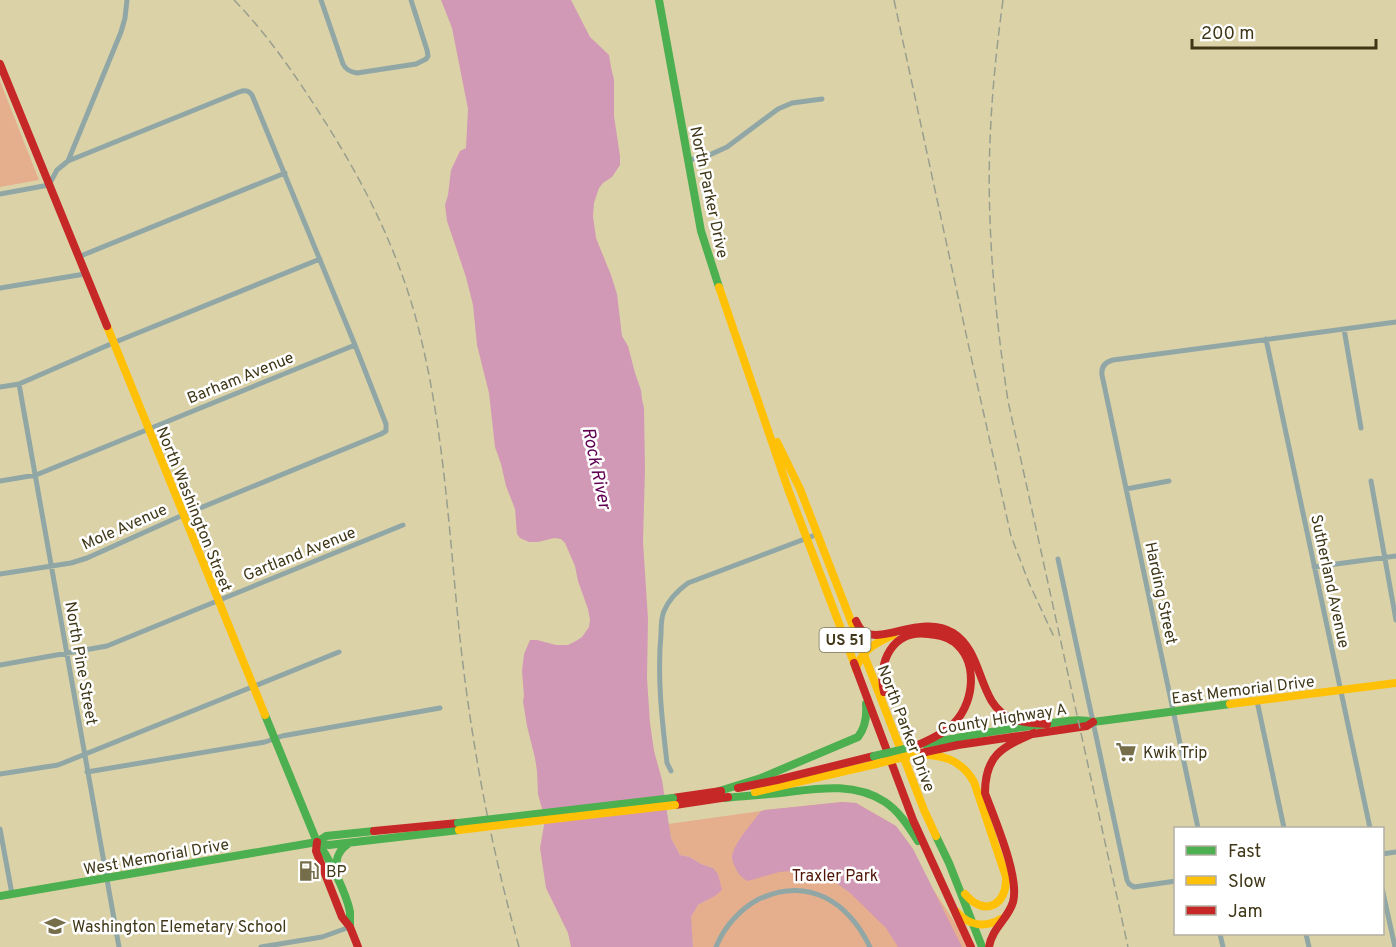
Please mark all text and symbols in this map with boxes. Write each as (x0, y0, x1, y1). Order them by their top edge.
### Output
scale bar (1192, 12, 1376, 50)
text: 200 m (1201, 23, 1254, 46)
street label: North Parker Drive (684, 125, 732, 260)
street label: Barham Avenue (184, 348, 297, 409)
street label: North Washington Street (151, 424, 236, 595)
water label: Rock River (576, 425, 616, 514)
street label: Mole Avenue (79, 500, 171, 556)
street label: Sutherland Avenue (1305, 513, 1353, 650)
street label: Gartland Avenue (241, 523, 359, 587)
street label: Harding Street (1139, 540, 1181, 647)
street label: North Pine Street (59, 600, 101, 727)
road number: US 51 (820, 628, 870, 652)
street label: North Parker Drive (872, 662, 939, 795)
street label: East Memorial Drive (1171, 672, 1316, 710)
street label: County Highway A (936, 700, 1068, 740)
supermarket icon: Kwik Trip (1114, 740, 1138, 764)
place label: Kwik Trip (1143, 744, 1207, 764)
legend (1174, 827, 1384, 935)
street label: West Memorial Drive (82, 835, 231, 881)
text: Fast (1228, 841, 1261, 864)
fuel station icon: BP (297, 859, 321, 883)
place label: BP (326, 863, 347, 883)
park label: Traxler Park (792, 867, 878, 887)
text: Slow (1228, 871, 1266, 894)
text: Jam (1228, 901, 1263, 924)
school or university icon: Washington Elemetary School (43, 914, 67, 938)
place label: Washington Elemetary School (72, 918, 287, 938)

